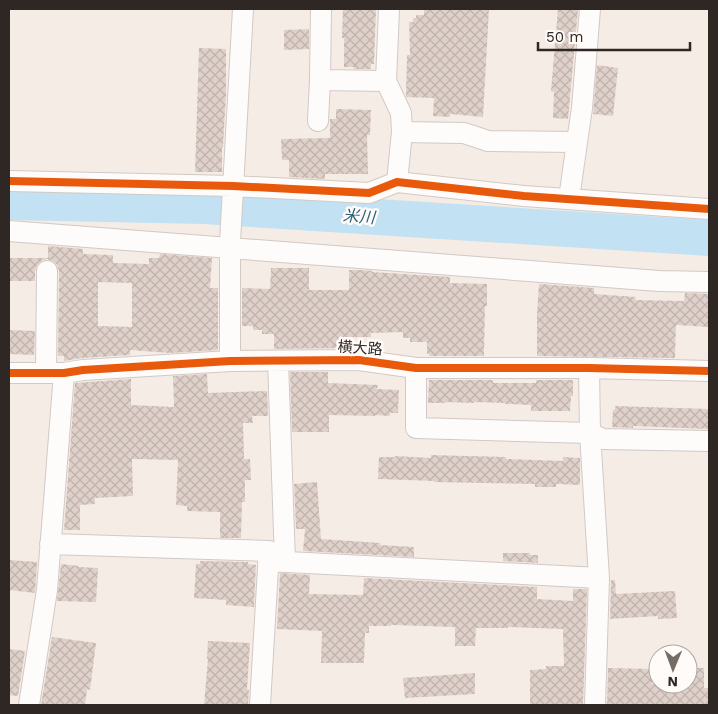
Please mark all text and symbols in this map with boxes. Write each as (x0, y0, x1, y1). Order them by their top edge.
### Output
scale bar (538, 20, 690, 52)
text: 50 m (546, 28, 583, 46)
water label: 米川 (342, 206, 378, 227)
street label: 横大路 (337, 337, 383, 359)
north arrow (648, 644, 698, 694)
text: N (667, 674, 678, 690)

